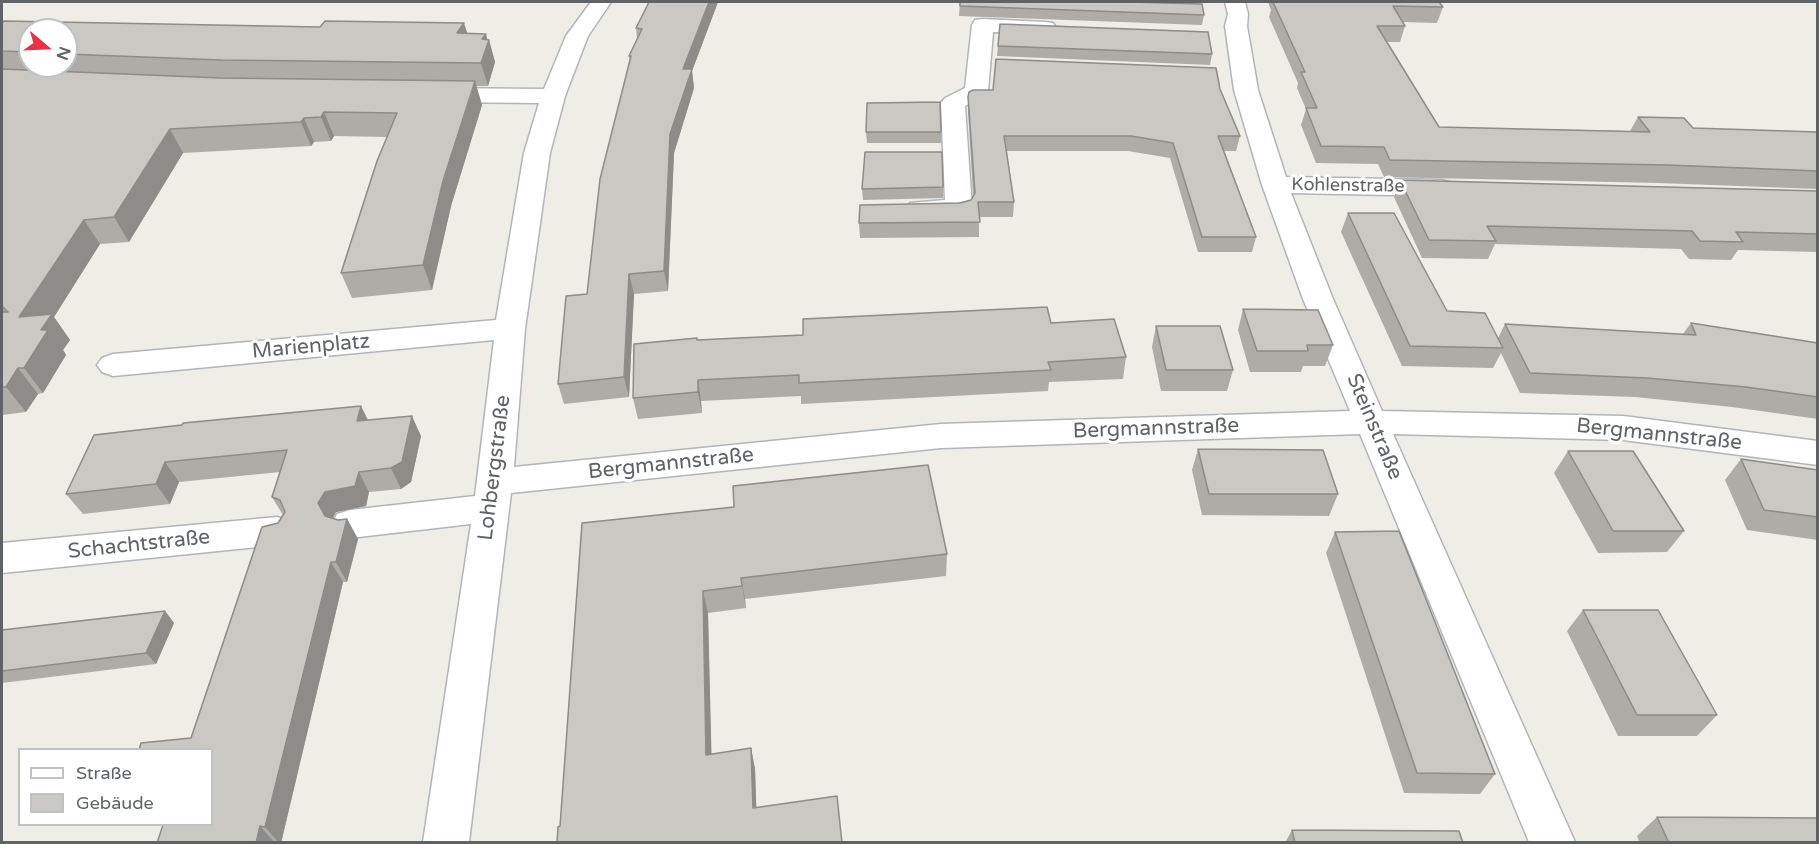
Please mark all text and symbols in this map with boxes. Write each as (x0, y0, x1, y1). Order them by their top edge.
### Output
north arrow (18, 18, 78, 78)
text: N (52, 44, 75, 63)
street label: Kohlenstraße (1291, 174, 1405, 198)
street label: Marienplatz (251, 329, 371, 365)
street label: Steinstraße (1340, 370, 1408, 484)
street label: Lohbergstraße (474, 394, 516, 542)
street label: Bergmannstraße (1072, 414, 1240, 444)
street label: Bergmannstraße (1575, 414, 1743, 456)
street label: Bergmannstraße (587, 443, 755, 485)
street label: Schachtstraße (67, 525, 211, 565)
legend (18, 748, 213, 826)
text: Straße (76, 762, 132, 784)
text: Gebäude (76, 792, 154, 814)

